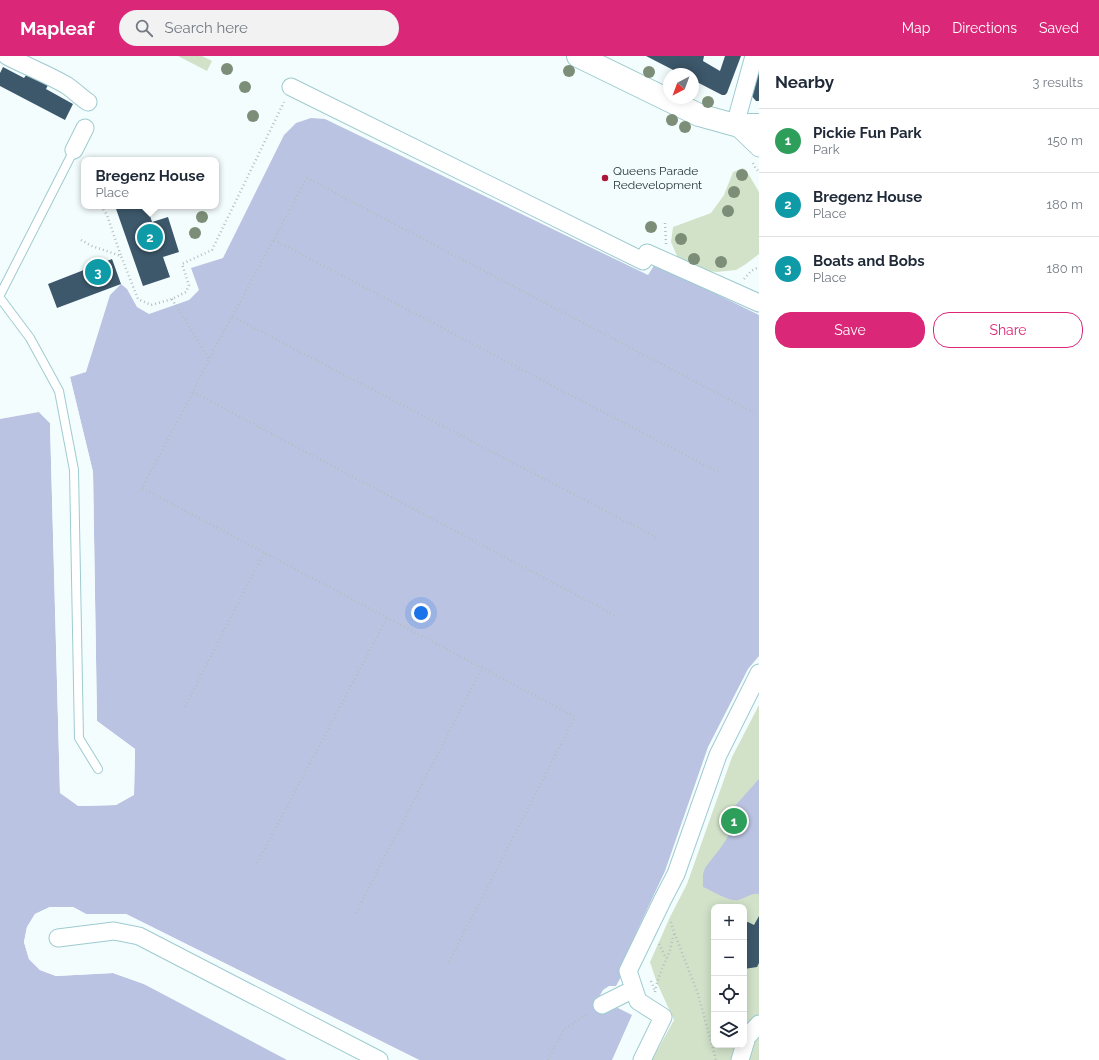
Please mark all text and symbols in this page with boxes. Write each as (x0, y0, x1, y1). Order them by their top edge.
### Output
search box (119, 10, 399, 46)
text: Mapleaf (20, 17, 95, 39)
icon: search (133, 17, 155, 39)
text: Search here (165, 19, 248, 37)
text: Map (902, 20, 930, 36)
text: Directions (952, 20, 1017, 36)
text: Saved (1039, 20, 1079, 36)
north arrow (663, 68, 699, 104)
text: Nearby (775, 72, 834, 92)
text: 3 results (1033, 75, 1083, 90)
text: Pickie Fun Park (813, 124, 922, 142)
text: 1 (785, 133, 791, 148)
text: 150 m (1047, 133, 1083, 148)
text: Park (813, 142, 840, 157)
popup (81, 157, 219, 209)
place label: Queens Parade Redevelopment (613, 164, 702, 192)
text: Bregenz House (95, 167, 205, 185)
marker: Queens Parade Redevelopment (600, 173, 610, 183)
text: Place (95, 185, 129, 200)
text: Bregenz House (813, 188, 922, 206)
text: 2 (784, 197, 792, 212)
text: 180 m (1047, 197, 1083, 212)
text: Place (813, 206, 846, 221)
pin: 2 (137, 222, 163, 252)
text: Boats and Bobs (813, 252, 925, 270)
pin: 3 (85, 257, 111, 287)
text: 3 (784, 261, 792, 276)
text: 180 m (1047, 261, 1083, 276)
text: Place (813, 270, 846, 285)
button: Save (775, 312, 925, 348)
button: Share (933, 312, 1083, 348)
your location (411, 603, 431, 623)
pin: 1 (721, 806, 747, 836)
map controls (711, 904, 747, 1048)
button: + (711, 904, 747, 940)
button: − (711, 940, 747, 976)
button: locate (711, 976, 747, 1012)
button: layers (711, 1012, 747, 1048)

